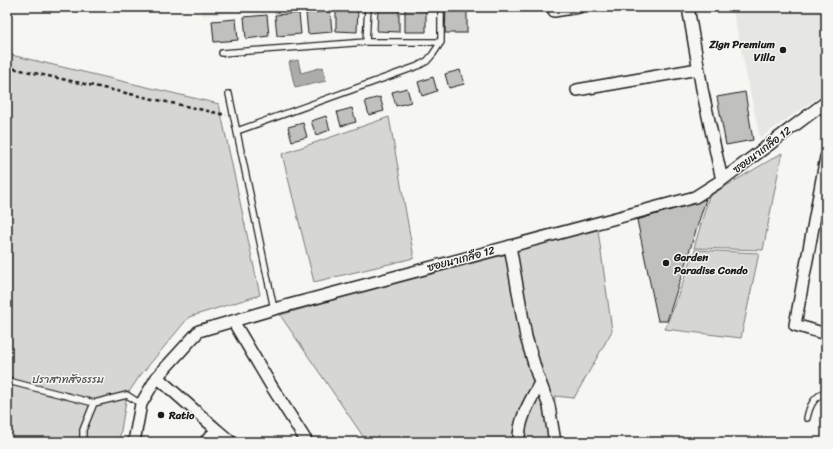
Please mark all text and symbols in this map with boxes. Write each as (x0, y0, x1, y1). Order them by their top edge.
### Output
place label: Zign Premium Villa (708, 35, 776, 67)
marker: Zign Premium Villa (778, 45, 788, 55)
street label: ซอยนาเกลือ 12 (729, 121, 796, 178)
street label: ซอยนาเกลือ 12 (425, 241, 498, 277)
place label: Garden Paradise Condo (673, 248, 748, 280)
marker: Garden Paradise Condo (661, 258, 671, 268)
park label: ปราสาทสัจธรรม (32, 370, 104, 389)
place label: Ratio (168, 406, 195, 425)
marker: Ratio (156, 410, 166, 420)

